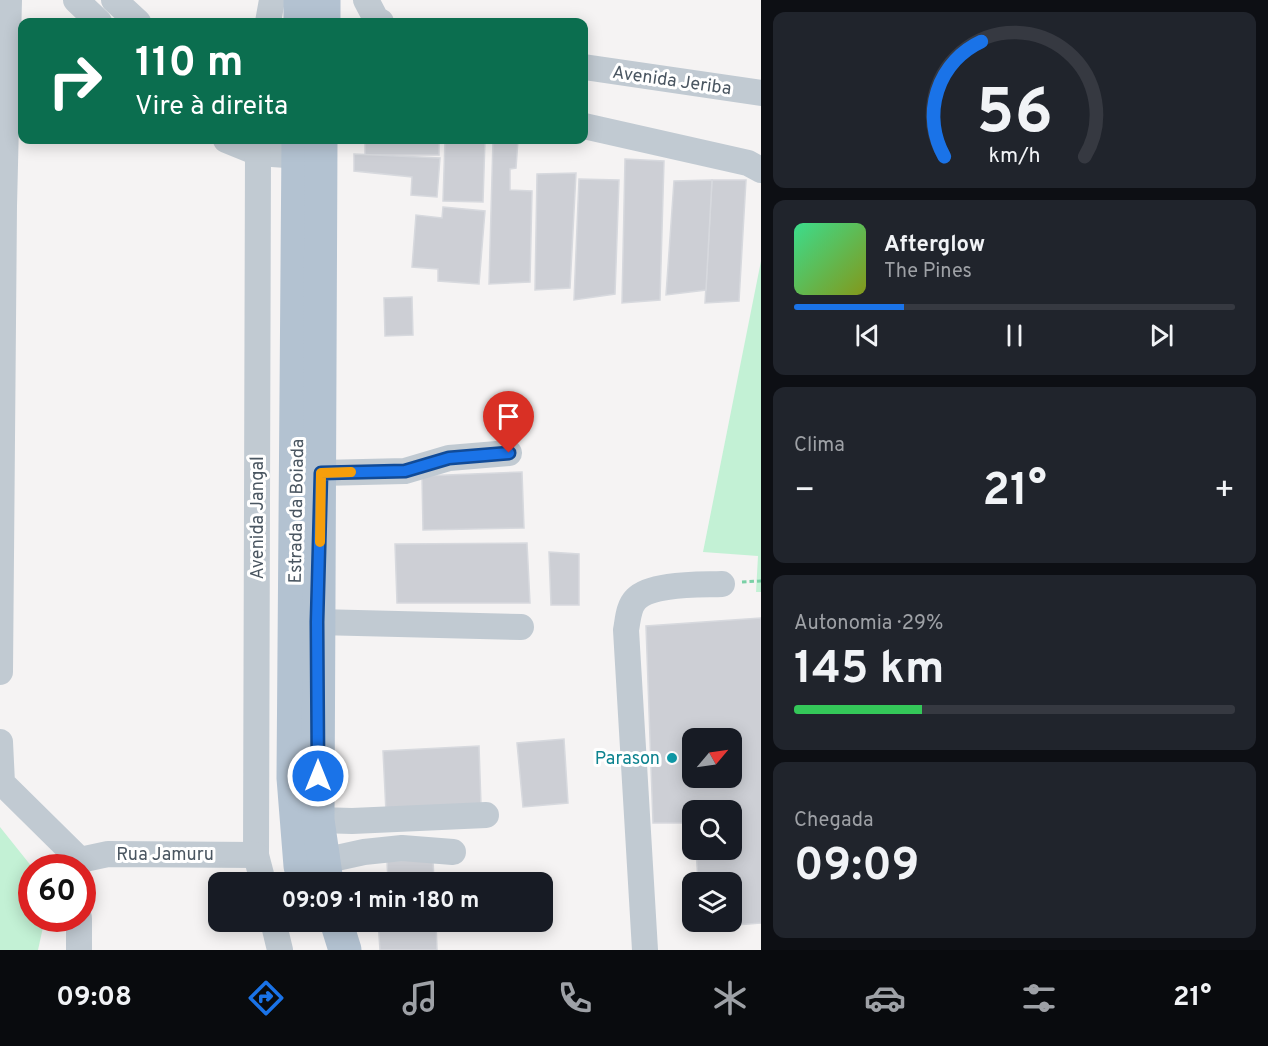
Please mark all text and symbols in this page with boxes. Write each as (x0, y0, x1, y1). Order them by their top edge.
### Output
text: 110 m (135, 38, 244, 91)
icon: right (36, 42, 114, 120)
street label: Avenida Jeriba (611, 62, 733, 101)
text: 56 (976, 76, 1053, 155)
text: Vire à direita (135, 90, 288, 124)
text: km/h (988, 143, 1041, 170)
text: Afterglow (884, 232, 985, 259)
text: The Pines (884, 259, 972, 285)
icon: previous (851, 319, 884, 352)
icon: pause (998, 319, 1031, 352)
icon: next (1145, 319, 1178, 352)
pin (483, 391, 534, 453)
icon: arrive (492, 400, 525, 433)
text: Clima (794, 433, 845, 459)
street label: Estrada da Boiada (285, 438, 310, 584)
street label: Avenida Jangal (247, 456, 270, 580)
text: 21° (982, 464, 1047, 521)
text: − (794, 471, 815, 513)
text: + (1214, 471, 1235, 513)
text: Autonomia · 29% (794, 611, 943, 637)
text: 145 km (794, 642, 944, 699)
north arrow (682, 728, 742, 788)
map controls (682, 728, 742, 932)
position arrow (286, 744, 350, 808)
place label: Parason (595, 748, 660, 771)
marker: Parason (665, 751, 679, 765)
button: search (682, 800, 742, 860)
text: Chegada (794, 808, 874, 834)
text: 09:09 (794, 839, 919, 896)
street label: Rua Jamuru (116, 844, 214, 867)
speed limit sign: 60 (18, 854, 96, 932)
button: layers (682, 872, 742, 932)
text: 09:09 · 1 min · 180 m (282, 888, 479, 915)
icon: directions (245, 977, 287, 1019)
icon: music (399, 977, 441, 1019)
icon: phone (554, 977, 596, 1019)
icon: climate (709, 977, 751, 1019)
icon: car (864, 977, 906, 1019)
icon: filters (1018, 977, 1060, 1019)
text: 09:08 (56, 981, 132, 1015)
text: 21° (1173, 981, 1212, 1015)

